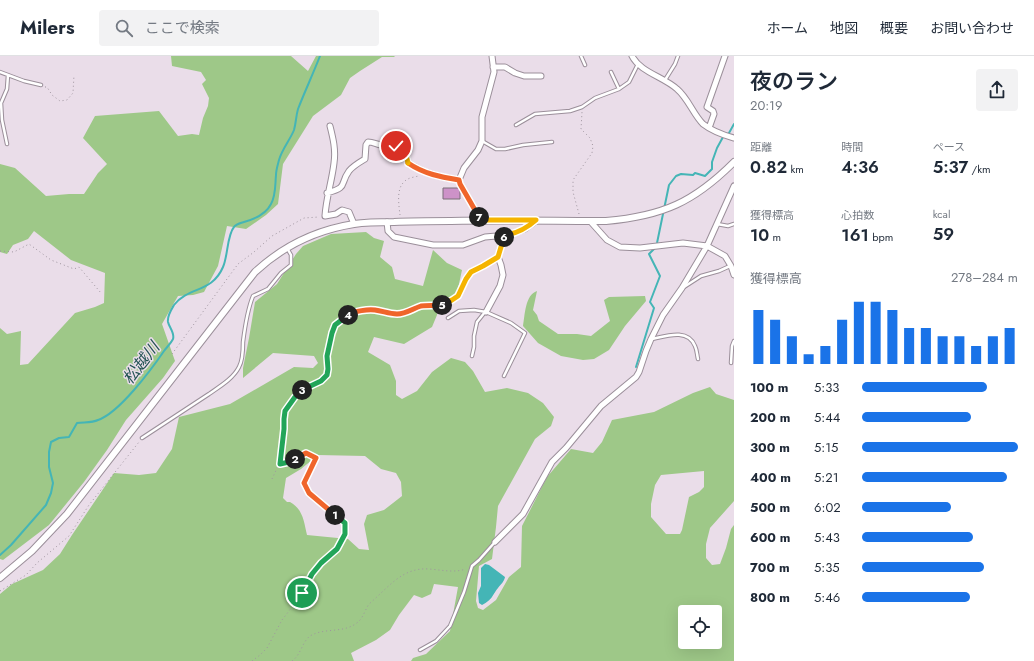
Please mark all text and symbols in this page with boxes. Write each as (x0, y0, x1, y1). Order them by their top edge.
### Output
search box (99, 10, 379, 46)
text: Milers (20, 14, 75, 41)
icon: search (113, 17, 135, 39)
text: ここで検索 (145, 17, 220, 39)
text: ホーム (766, 18, 808, 38)
text: 地図 (830, 18, 858, 38)
text: 概要 (880, 18, 908, 38)
text: お問い合わせ (930, 18, 1014, 38)
text: 夜のラン (750, 65, 838, 97)
button: share (976, 69, 1018, 111)
text: 20:19 (750, 96, 782, 115)
pin (379, 129, 413, 163)
icon: check (385, 135, 407, 157)
text: 距離 (750, 139, 772, 155)
text: 時間 (841, 139, 863, 155)
text: ペース (933, 139, 965, 155)
text: 0.82 (750, 155, 787, 179)
text: 4:36 (841, 155, 879, 179)
text: 5:37 (933, 155, 968, 179)
text: km (787, 161, 804, 177)
text: /km (968, 161, 991, 177)
text: kcal (933, 206, 950, 222)
pin: 7 (469, 207, 489, 227)
text: 獲得標高 (750, 207, 794, 223)
text: 心拍数 (841, 207, 874, 223)
text: 7 (476, 209, 482, 225)
text: 59 (933, 222, 954, 246)
text: 10 (750, 223, 769, 247)
text: 161 (841, 223, 869, 247)
pin: 6 (494, 227, 514, 247)
text: 6 (500, 229, 508, 245)
text: m (769, 229, 781, 245)
text: bpm (869, 229, 893, 245)
text: 278–284 m (951, 268, 1018, 287)
text: 獲得標高 (750, 269, 802, 288)
pin: 5 (432, 295, 452, 315)
text: 5 (438, 297, 446, 313)
pin: 4 (338, 305, 358, 325)
text: 4 (344, 307, 352, 323)
water label: 松越川 (117, 335, 166, 389)
text: 100 m (750, 378, 788, 397)
text: 5:33 (814, 378, 839, 397)
pin: 3 (292, 380, 312, 400)
text: 3 (299, 382, 305, 398)
text: 200 m (750, 408, 790, 427)
text: 5:44 (814, 408, 840, 427)
text: 300 m (750, 438, 790, 457)
text: 5:15 (814, 438, 838, 457)
pin: 2 (285, 449, 305, 469)
text: 2 (291, 451, 299, 467)
text: 400 m (750, 468, 791, 487)
text: 5:21 (814, 468, 838, 487)
text: 500 m (750, 498, 790, 517)
text: 6:02 (814, 498, 841, 517)
pin: 1 (325, 505, 345, 525)
text: 1 (332, 507, 338, 523)
text: 600 m (750, 528, 790, 547)
text: 5:43 (814, 528, 840, 547)
text: 700 m (750, 558, 790, 577)
text: 5:35 (814, 558, 840, 577)
pin (285, 576, 319, 610)
icon: arrive (291, 582, 313, 604)
text: 800 m (750, 588, 790, 607)
text: 5:46 (814, 588, 840, 607)
map controls (678, 605, 722, 649)
button: locate (678, 605, 722, 649)

